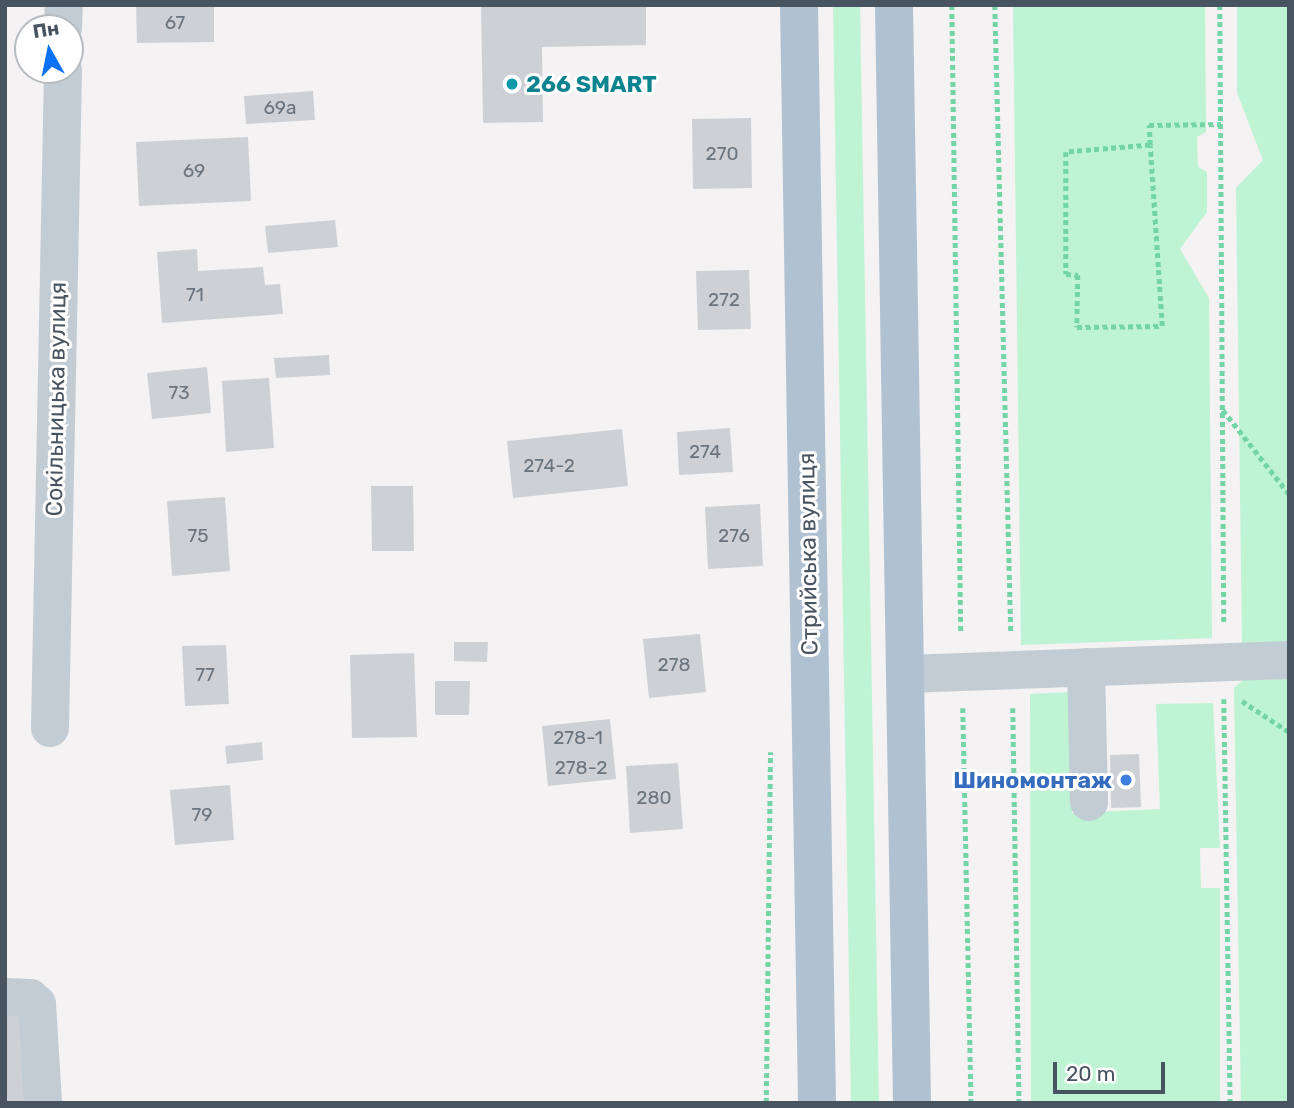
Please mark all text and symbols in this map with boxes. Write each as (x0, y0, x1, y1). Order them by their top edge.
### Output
house number: 67 (165, 12, 185, 34)
north arrow (14, 14, 84, 84)
text: Пн (31, 16, 61, 43)
place label: 266 SMART (526, 70, 657, 98)
marker: 266 SMART (504, 76, 520, 92)
house number: 69а (263, 97, 297, 119)
house number: 270 (706, 143, 738, 165)
house number: 69 (183, 160, 205, 182)
street label: Сокільницька вулиця (40, 281, 72, 517)
house number: 71 (186, 284, 204, 306)
house number: 272 (708, 289, 740, 311)
house number: 73 (168, 382, 190, 404)
house number: 274 (689, 441, 721, 463)
street label: Стрийська вулиця (792, 452, 824, 656)
house number: 274-2 (523, 455, 575, 477)
house number: 75 (187, 525, 209, 547)
house number: 276 (718, 525, 750, 547)
house number: 278 (658, 654, 690, 676)
house number: 77 (195, 664, 215, 686)
house number: 278-1 (553, 727, 603, 749)
house number: 278-2 (555, 757, 607, 779)
place label: Шиномонтаж (953, 766, 1112, 794)
marker: Шиномонтаж (1118, 772, 1134, 788)
house number: 280 (636, 787, 672, 809)
house number: 79 (191, 804, 213, 826)
scale bar (1056, 1048, 1168, 1092)
text: 20 m (1066, 1061, 1115, 1086)

